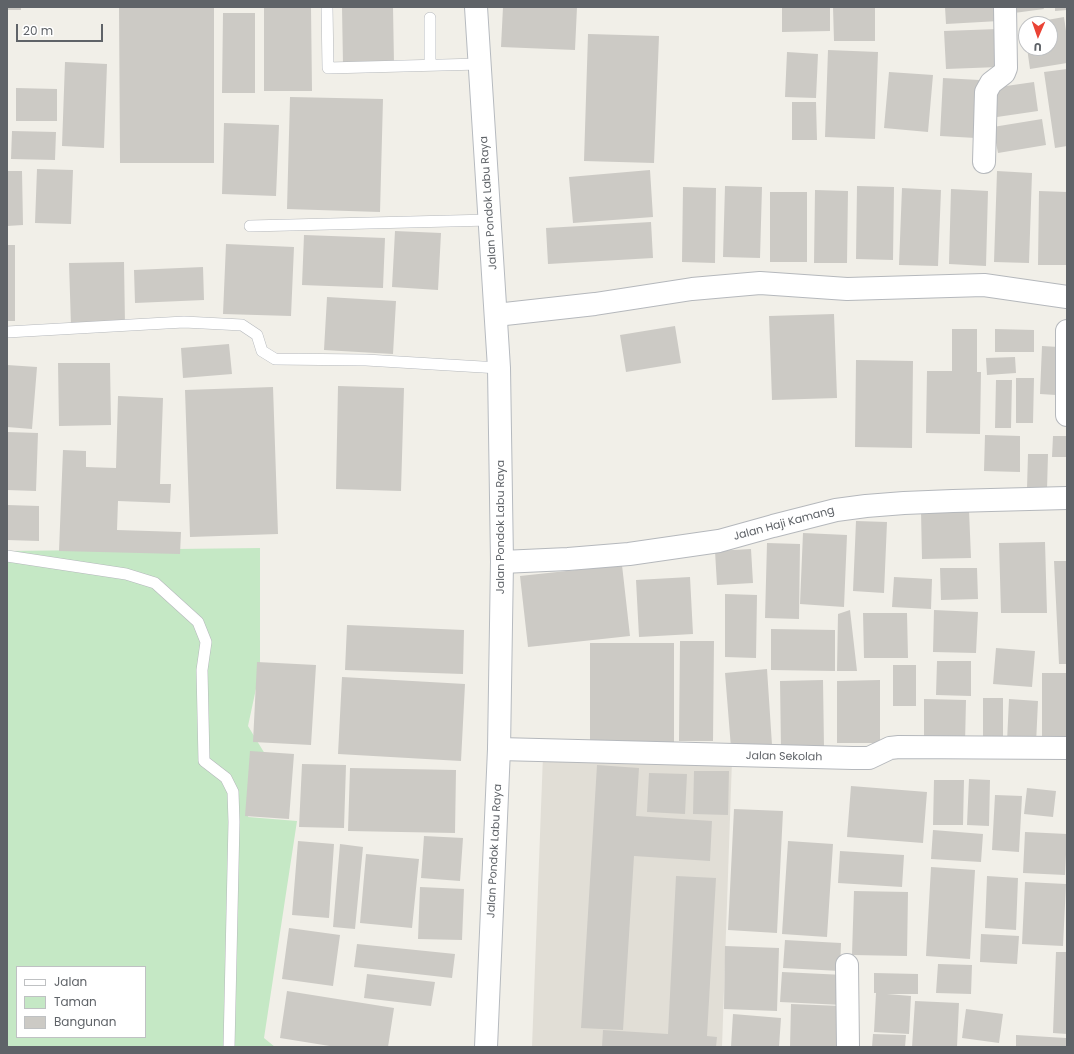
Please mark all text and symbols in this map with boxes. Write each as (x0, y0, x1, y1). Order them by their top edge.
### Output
scale bar (18, 16, 105, 42)
north arrow (1018, 16, 1058, 56)
text: 20 m (23, 22, 53, 39)
text: U (1033, 39, 1042, 55)
street label: Jalan Pondok Labu Raya (478, 136, 500, 270)
street label: Jalan Pondok Labu Raya (494, 460, 508, 594)
street label: Jalan Haji Kamang (732, 504, 836, 544)
street label: Jalan Sekolah (746, 750, 822, 764)
street label: Jalan Pondok Labu Raya (485, 784, 505, 918)
legend (16, 966, 146, 1038)
text: Jalan (54, 973, 87, 990)
text: Taman (54, 993, 97, 1010)
text: Bangunan (54, 1013, 116, 1030)

